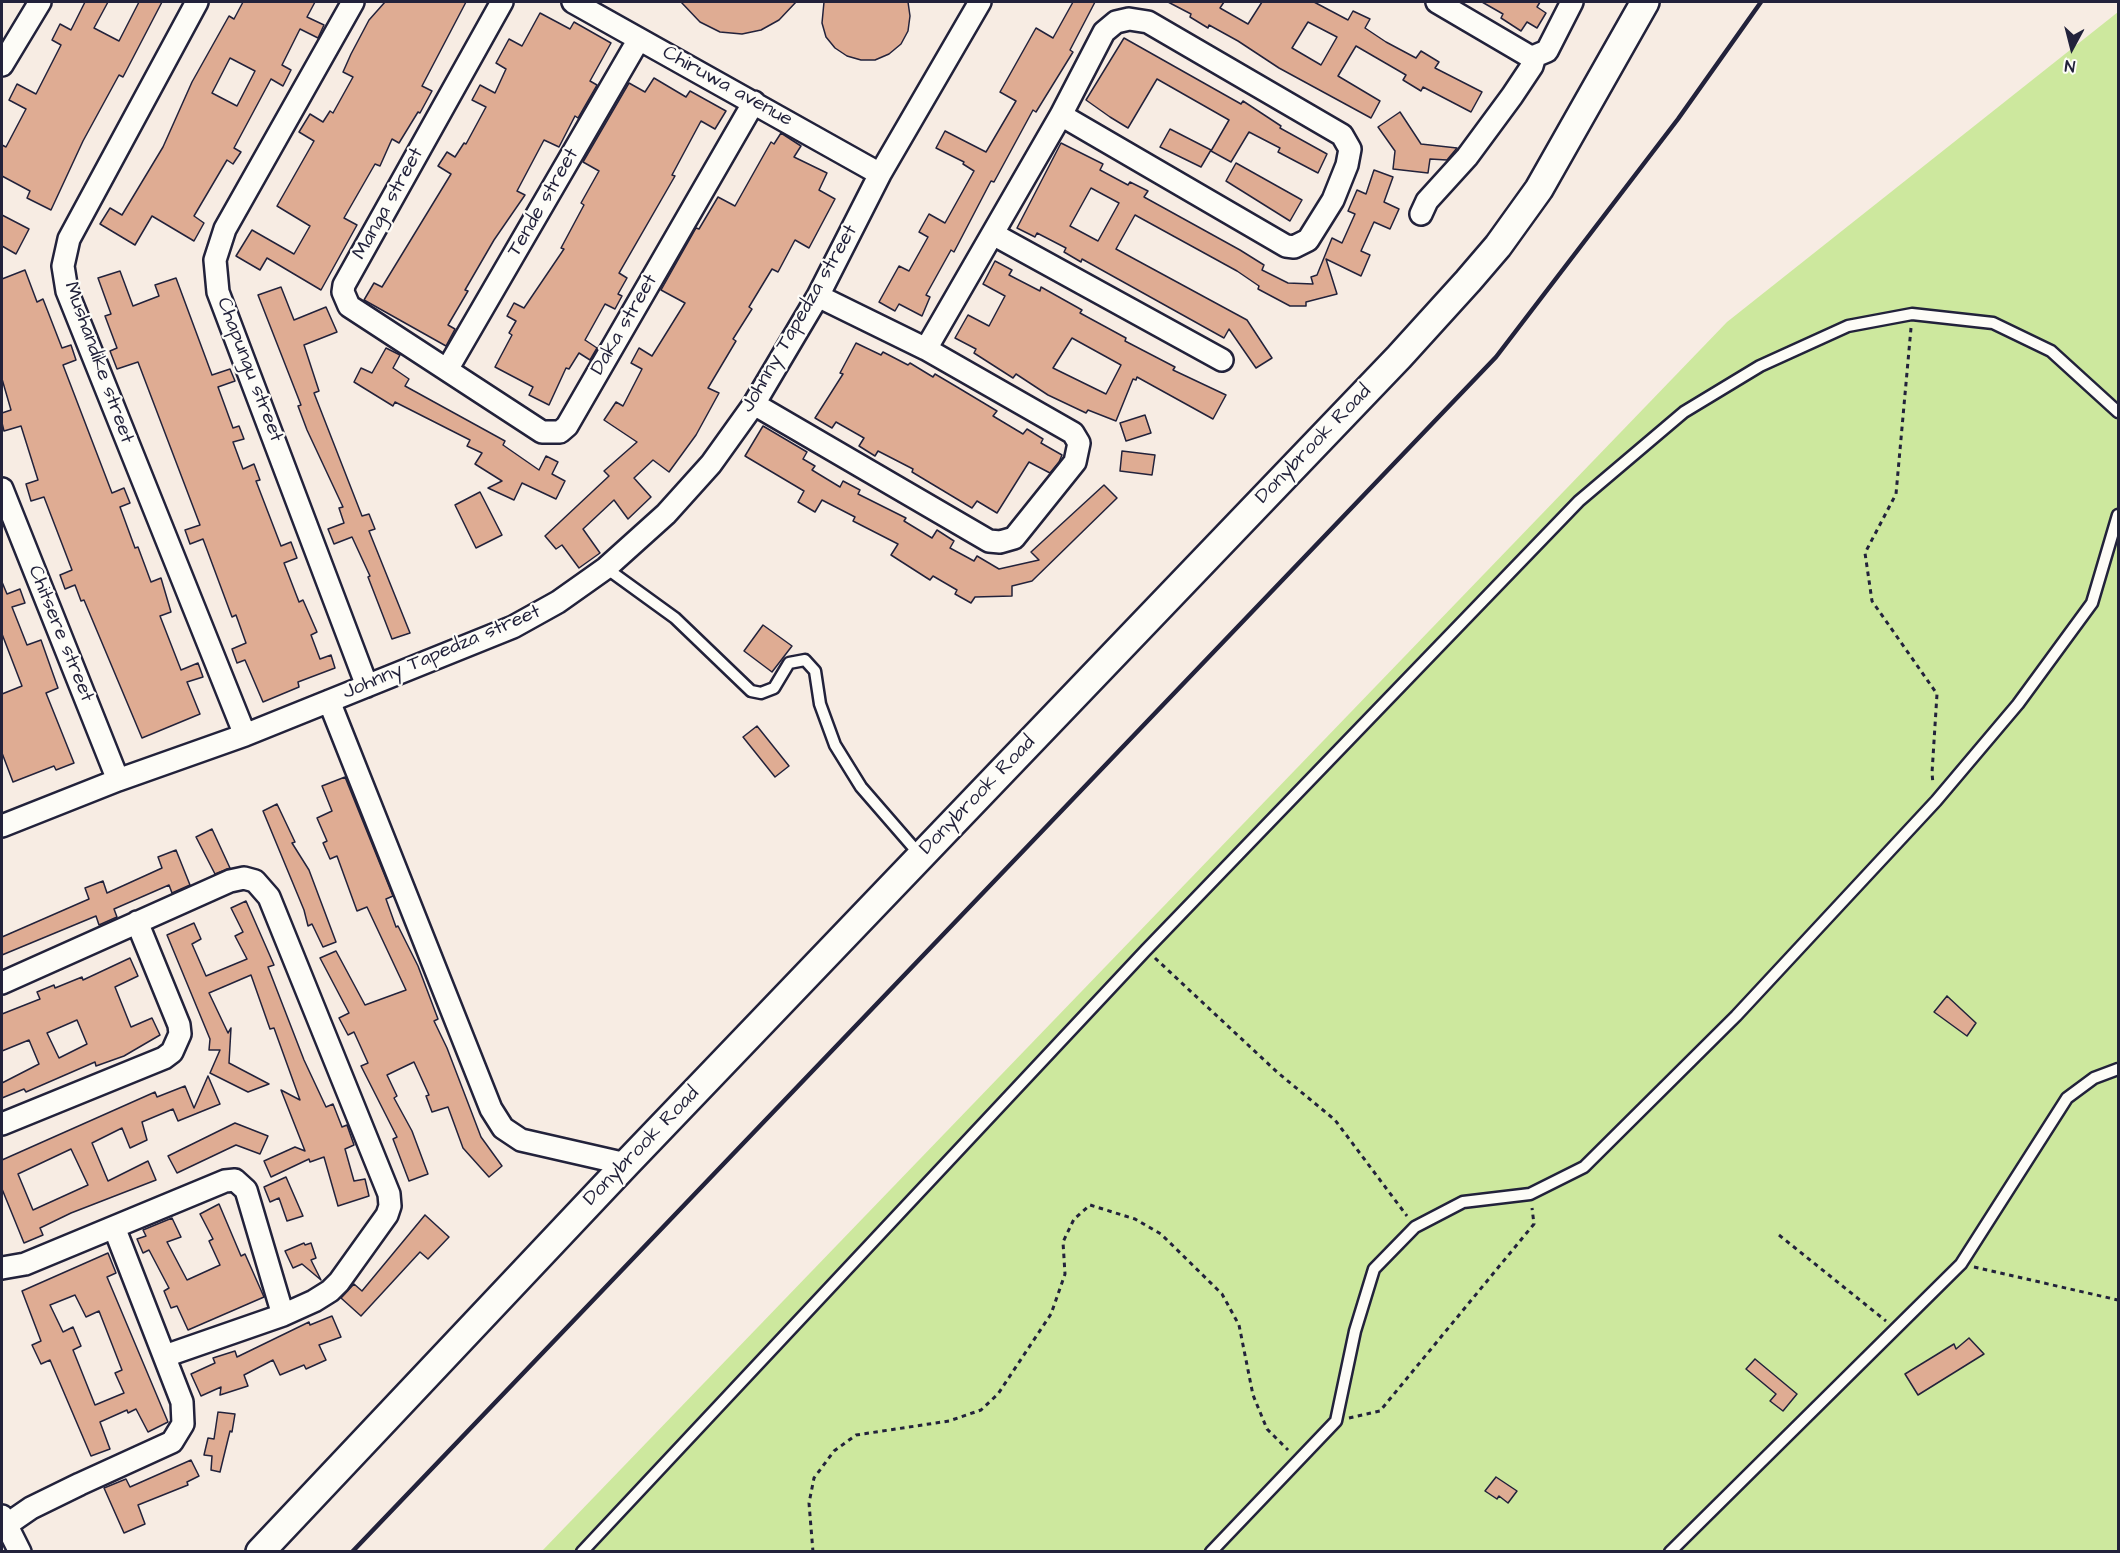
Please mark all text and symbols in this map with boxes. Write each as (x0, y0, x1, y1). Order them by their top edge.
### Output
north arrow (2042, 18, 2102, 78)
street label: Chiruwa avenue (658, 41, 796, 133)
text: N (2063, 54, 2076, 77)
street label: Manga street (348, 144, 430, 264)
street label: Tende street (503, 144, 585, 262)
street label: Johnny Tapedza street (736, 221, 864, 417)
street label: Daka street (586, 270, 664, 380)
street label: Mushandike street (58, 279, 138, 447)
street label: Chapungu street (210, 294, 288, 446)
street label: Donybrook Road (1251, 380, 1377, 510)
street label: Chitsere street (22, 562, 98, 706)
street label: Johnny Tapedza street (339, 600, 545, 706)
street label: Donybrook Road (915, 731, 1041, 861)
street label: Donybrook Road (579, 1082, 705, 1212)

